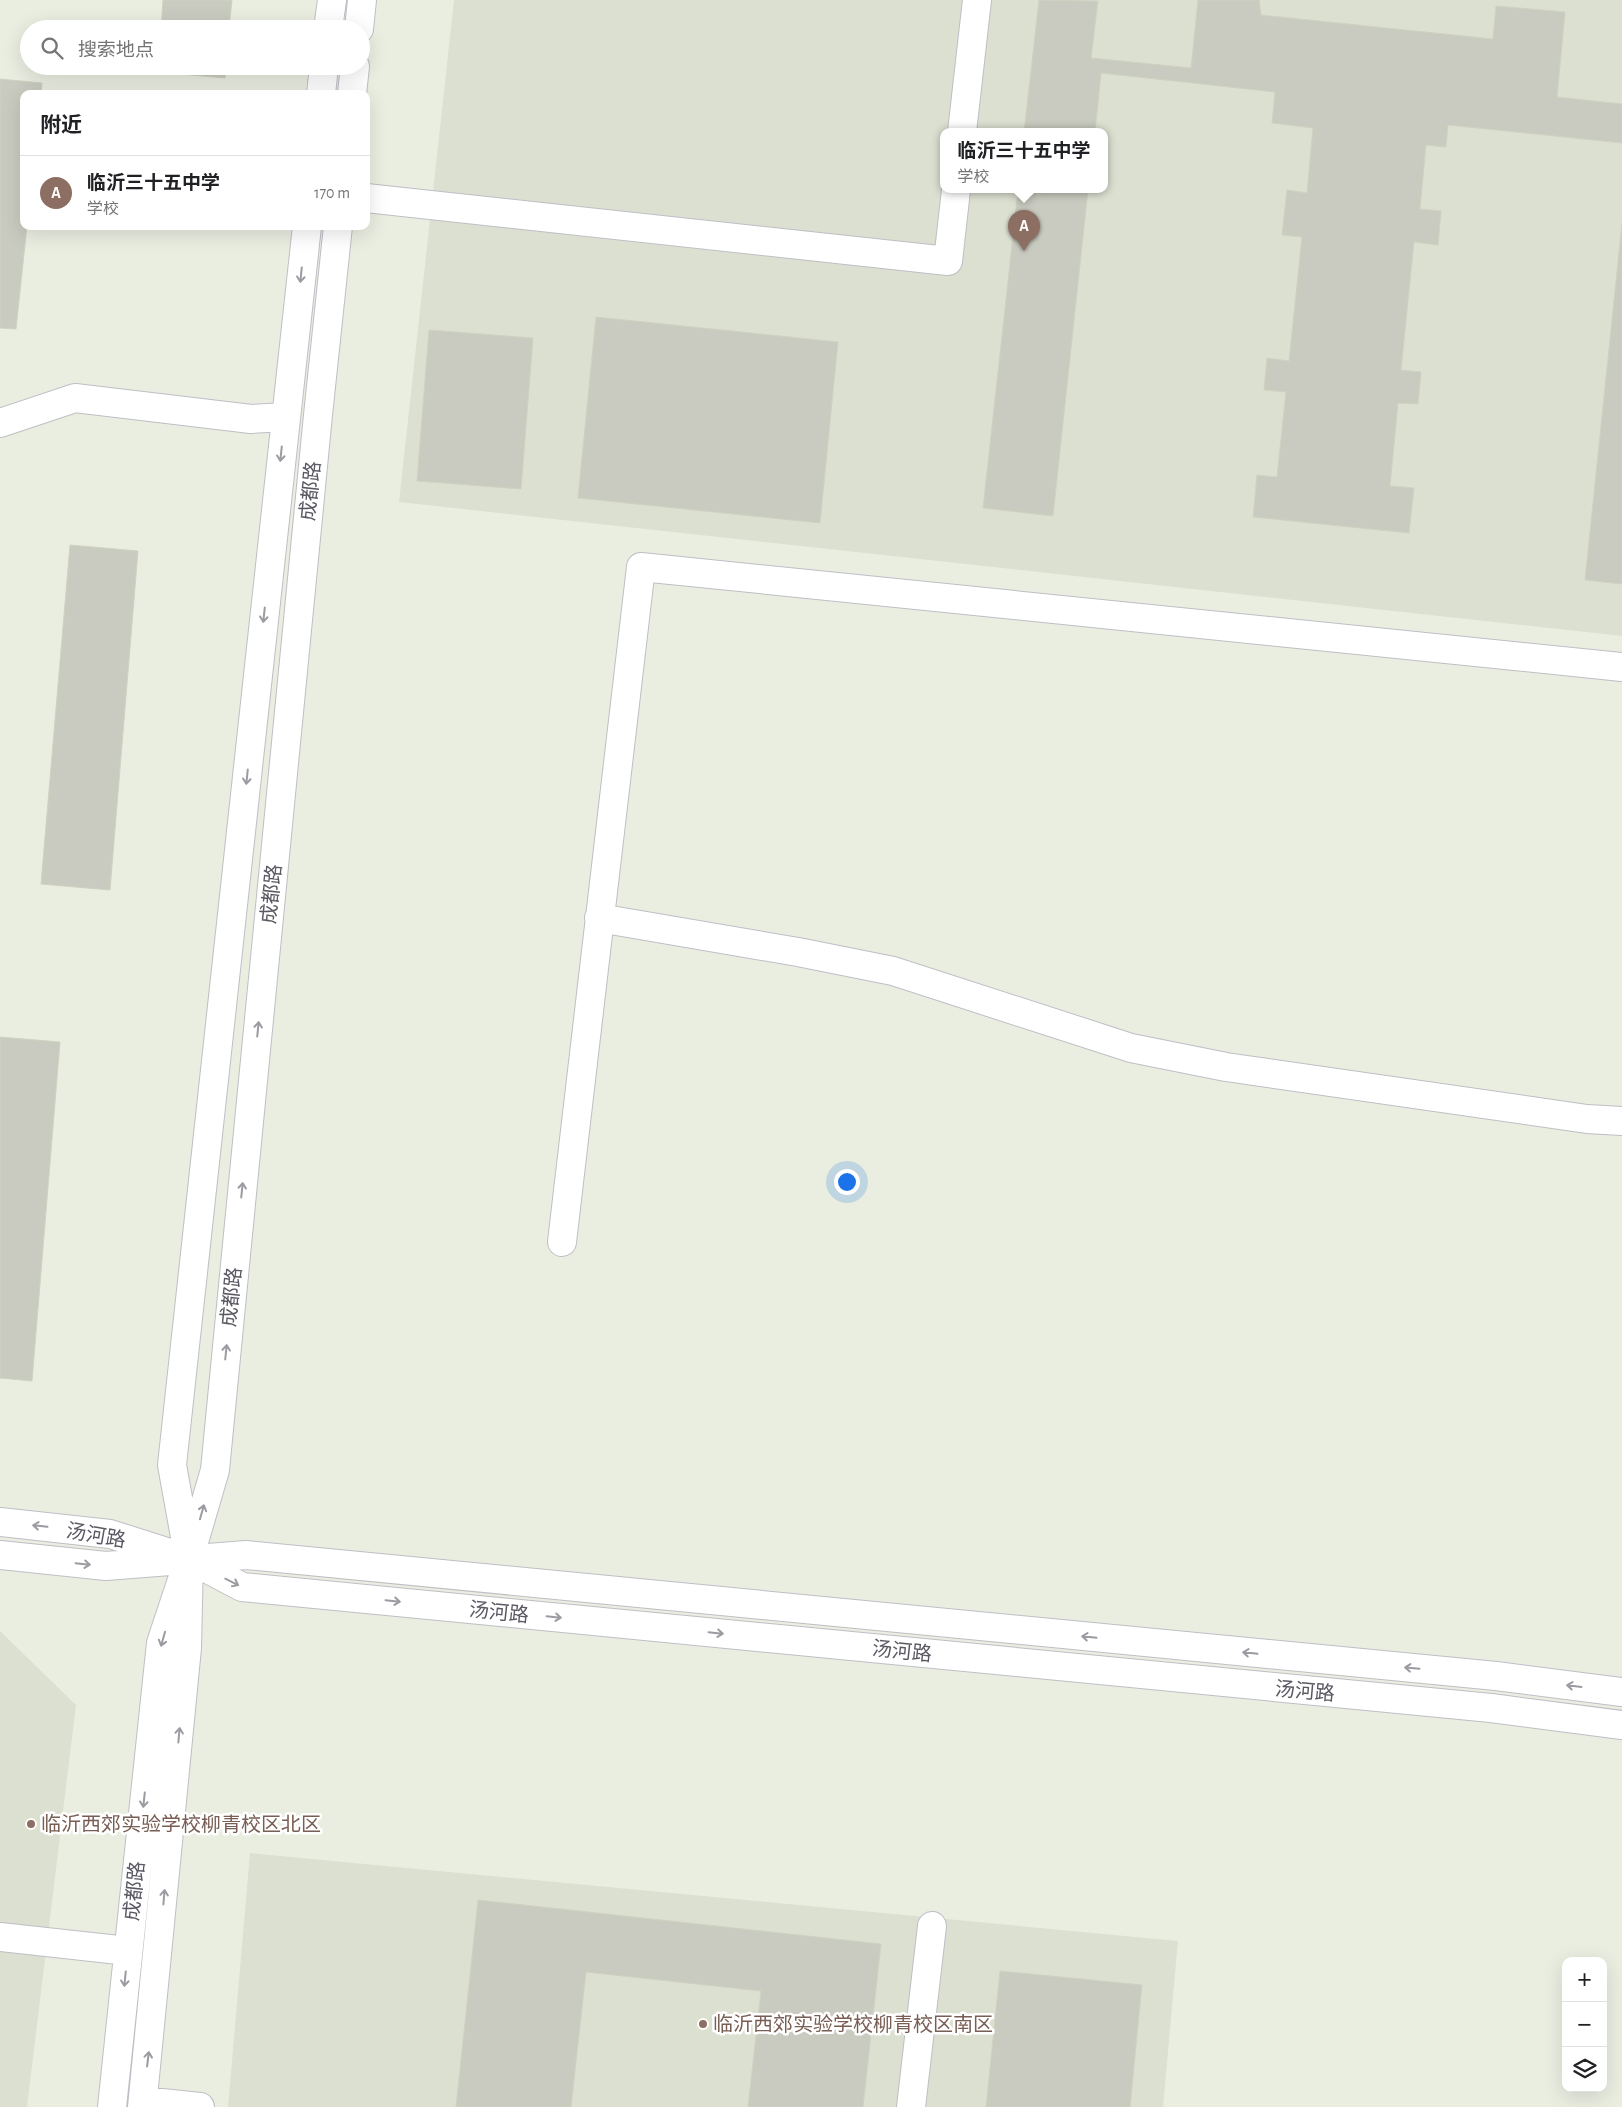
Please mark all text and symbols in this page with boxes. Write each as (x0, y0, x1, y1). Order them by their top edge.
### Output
search box (20, 20, 370, 75)
icon: search (38, 34, 66, 62)
text: 搜索地点 (78, 41, 154, 60)
text: 附近 (40, 115, 82, 136)
popup (940, 128, 1108, 193)
text: 临沂三十五中学 (957, 142, 1091, 161)
text: 学校 (957, 169, 990, 185)
text: 临沂三十五中学 (87, 174, 220, 193)
text: A (51, 185, 61, 201)
text: 170 m (314, 185, 350, 201)
text: 学校 (87, 201, 119, 217)
pin: A (1008, 210, 1040, 251)
one-way arrow (296, 266, 306, 282)
one-way arrow (276, 445, 286, 461)
street label: 成都路 (297, 460, 324, 522)
one-way arrow (259, 607, 269, 623)
one-way arrow (242, 768, 251, 784)
street label: 成都路 (258, 863, 285, 925)
one-way arrow (253, 1021, 263, 1037)
your location (834, 1169, 860, 1195)
one-way arrow (237, 1183, 247, 1199)
street label: 成都路 (218, 1266, 245, 1328)
one-way arrow (221, 1344, 231, 1360)
one-way arrow (198, 1505, 208, 1521)
street label: 汤河路 (65, 1520, 127, 1551)
one-way arrow (32, 1521, 48, 1531)
one-way arrow (75, 1559, 91, 1569)
one-way arrow (224, 1578, 239, 1587)
one-way arrow (384, 1597, 400, 1606)
street label: 汤河路 (468, 1599, 530, 1626)
one-way arrow (546, 1612, 562, 1622)
one-way arrow (708, 1628, 724, 1638)
one-way arrow (157, 1630, 167, 1646)
one-way arrow (1081, 1632, 1097, 1642)
street label: 汤河路 (871, 1638, 933, 1665)
one-way arrow (1243, 1648, 1259, 1658)
one-way arrow (1404, 1663, 1420, 1673)
street label: 汤河路 (1274, 1678, 1336, 1705)
one-way arrow (1566, 1681, 1582, 1691)
one-way arrow (174, 1727, 184, 1743)
one-way arrow (139, 1792, 149, 1808)
place label: 临沂西郊实验学校柳青校区北区 (41, 1813, 321, 1835)
marker: 临沂西郊实验学校柳青校区北区 (25, 1818, 37, 1830)
street label: 成都路 (121, 1860, 148, 1922)
one-way arrow (159, 1889, 168, 1905)
map controls (1562, 1957, 1607, 2092)
button: + (1562, 1957, 1607, 2002)
one-way arrow (120, 1971, 130, 1987)
button: − (1562, 2002, 1607, 2047)
place label: 临沂西郊实验学校柳青校区南区 (713, 2013, 993, 2035)
marker: 临沂西郊实验学校柳青校区南区 (697, 2018, 709, 2030)
button: layers (1562, 2047, 1607, 2092)
one-way arrow (143, 2051, 153, 2067)

